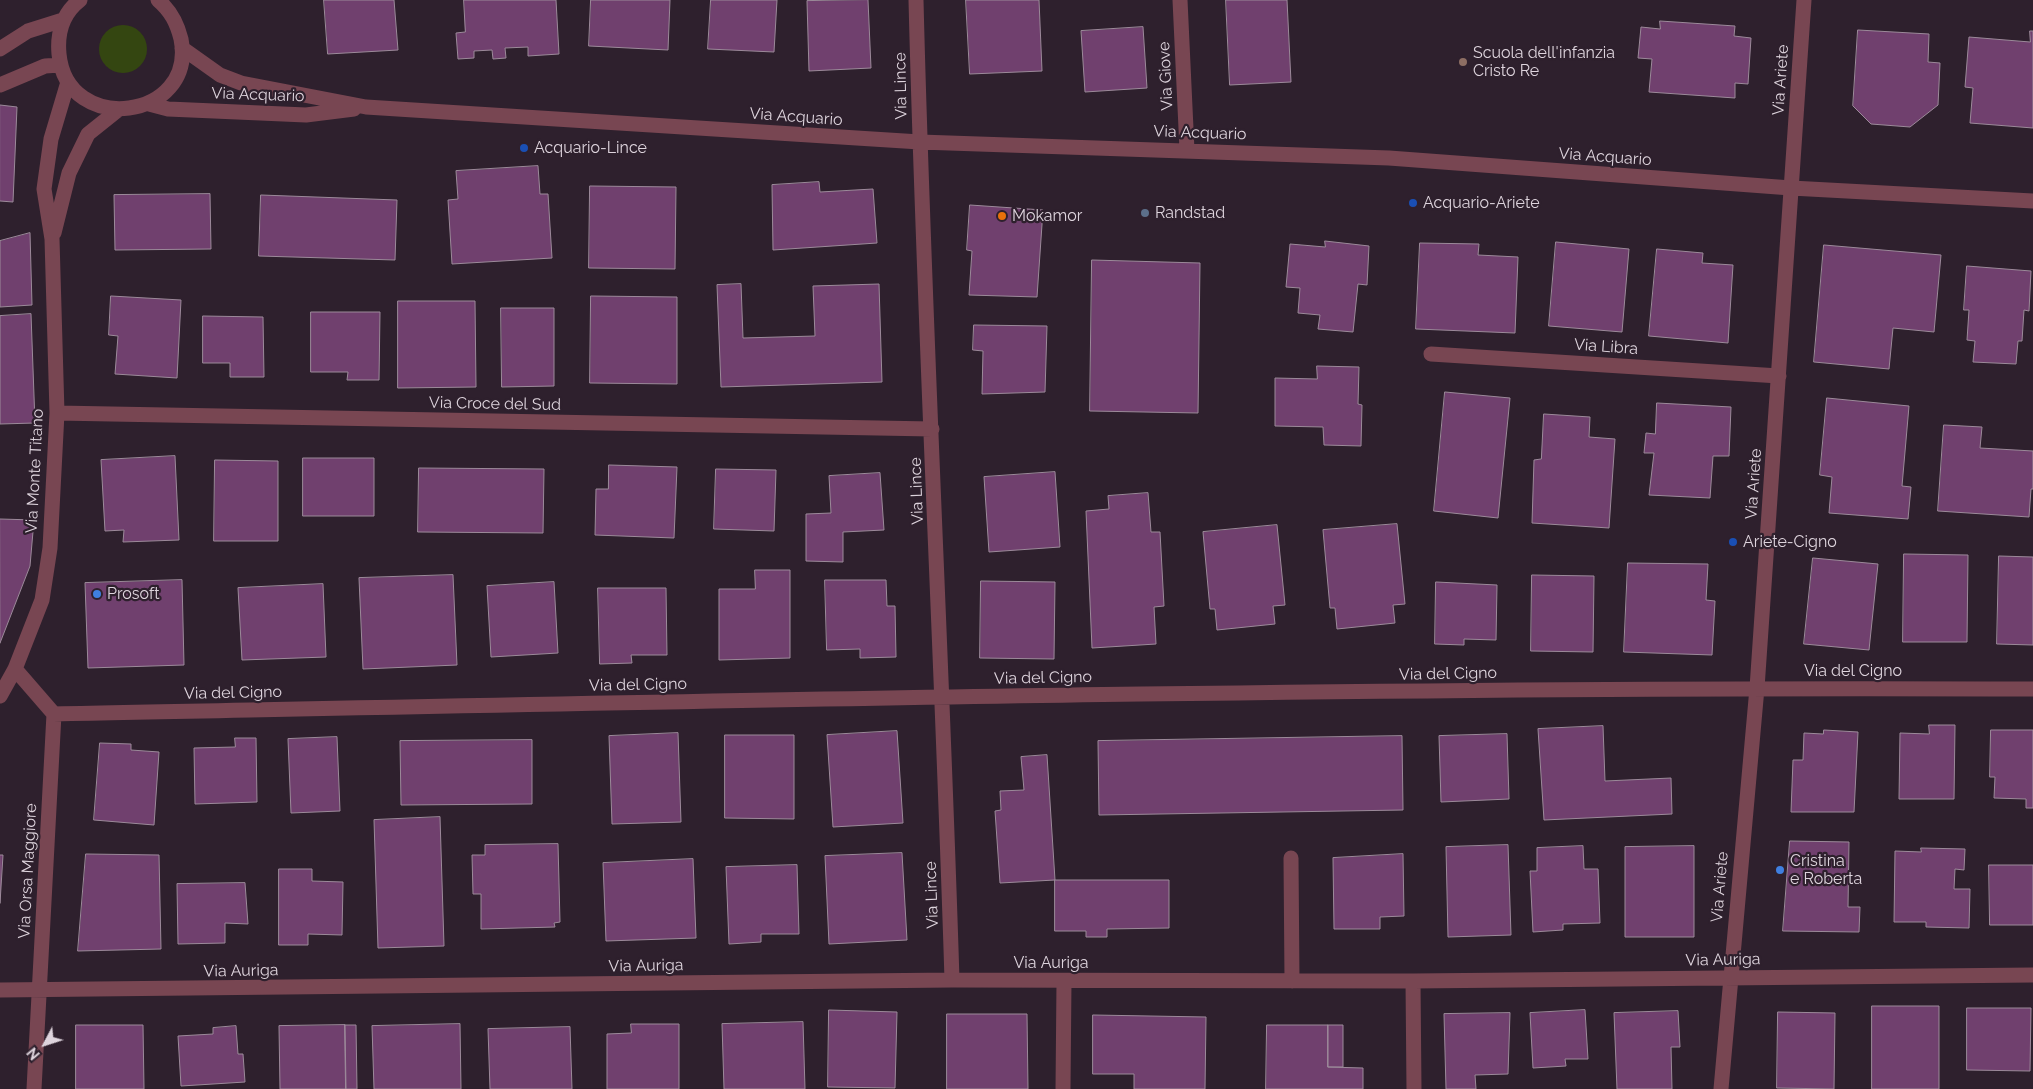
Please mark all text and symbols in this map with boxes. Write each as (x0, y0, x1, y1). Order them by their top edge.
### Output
street label: Via Giove (1155, 41, 1177, 111)
place label: Scuola dell'infanzia Cristo Re (1473, 43, 1615, 81)
street label: Via Ariete (1769, 44, 1793, 116)
street label: Via Lince (891, 52, 911, 120)
marker: Scuola dell'infanzia Cristo Re (1457, 56, 1469, 68)
street label: Via Acquario (211, 84, 305, 106)
street label: Via Acquario (749, 104, 843, 130)
street label: Via Acquario (1153, 122, 1247, 144)
place label: Acquario-Lince (534, 138, 647, 158)
marker: Acquario-Lince (518, 142, 530, 154)
street label: Via Acquario (1558, 144, 1652, 170)
place label: Acquario-Ariete (1423, 193, 1540, 213)
marker: Acquario-Ariete (1407, 197, 1419, 209)
place label: Randstad (1155, 203, 1225, 223)
place label: Mokamor (1012, 206, 1082, 226)
marker: Randstad (1139, 207, 1151, 219)
marker: Mokamor (996, 210, 1008, 222)
street label: Via Libra (1573, 335, 1639, 359)
street label: Via Croce del Sud (429, 393, 561, 415)
street label: Via Monte Titano (22, 408, 48, 534)
street label: Via Ariete (1742, 448, 1766, 520)
street label: Via Lince (906, 457, 928, 525)
place label: Ariete-Cigno (1743, 532, 1837, 552)
marker: Ariete-Cigno (1727, 536, 1739, 548)
place label: Prosoft (107, 584, 160, 604)
marker: Prosoft (91, 588, 103, 600)
street label: Via del Cigno (1804, 661, 1902, 681)
street label: Via del Cigno (1399, 664, 1497, 684)
street label: Via del Cigno (994, 668, 1092, 688)
street label: Via del Cigno (589, 675, 687, 695)
street label: Via del Cigno (184, 683, 282, 703)
street label: Via Orsa Maggiore (15, 803, 41, 939)
street label: Via Ariete (1707, 851, 1733, 923)
place label: Cristina e Roberta (1790, 851, 1862, 889)
street label: Via Lince (921, 861, 943, 929)
marker: Cristina e Roberta (1774, 864, 1786, 876)
street label: Via Auriga (1685, 950, 1761, 970)
street label: Via Auriga (1013, 953, 1089, 973)
street label: Via Auriga (608, 956, 684, 976)
street label: Via Auriga (203, 961, 279, 981)
north arrow (20, 1019, 70, 1069)
text: N (24, 1044, 43, 1063)

